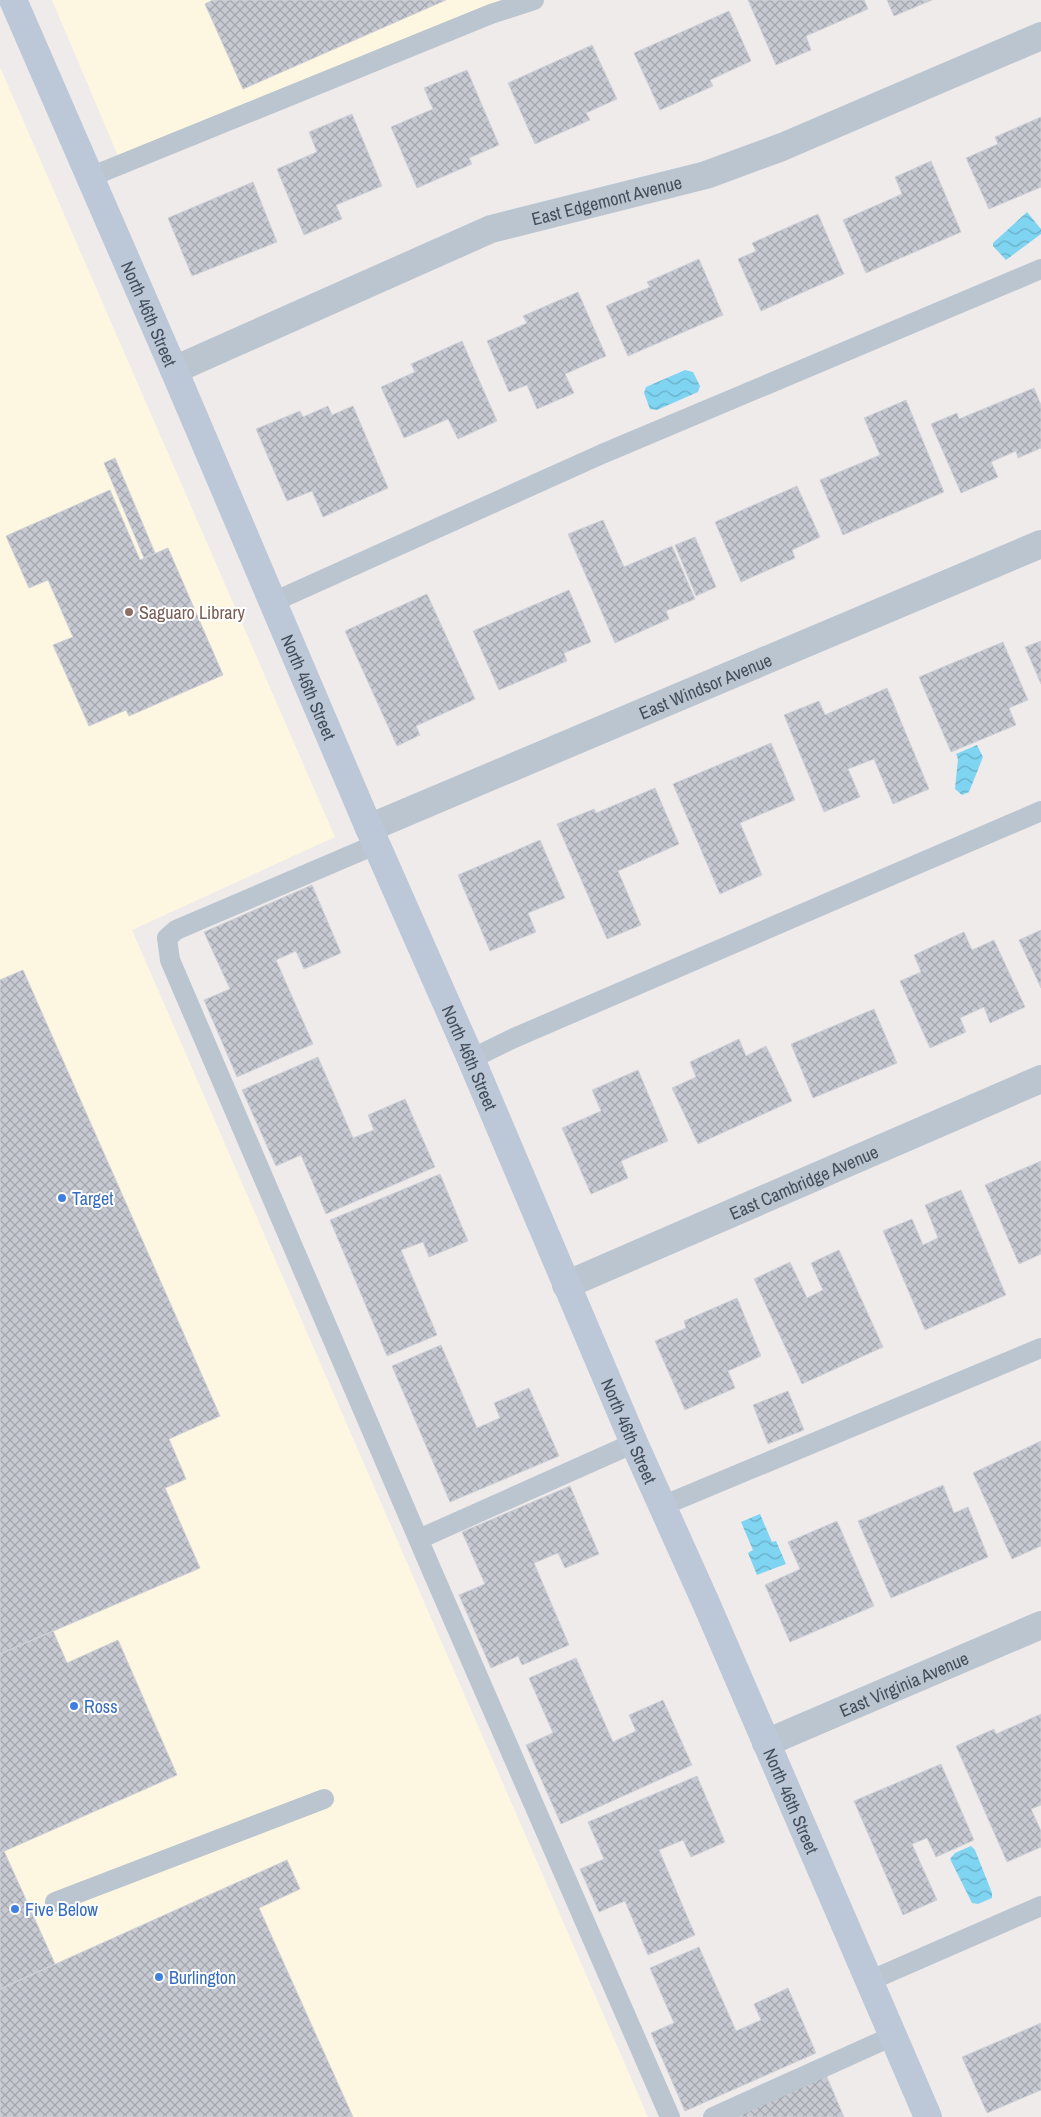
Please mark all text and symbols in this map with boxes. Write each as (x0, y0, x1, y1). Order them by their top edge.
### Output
street label: East Edgemont Avenue (529, 169, 684, 231)
street label: North 46th Street (116, 257, 183, 370)
place label: Saguaro Library (139, 600, 245, 625)
marker: Saguaro Library (123, 606, 135, 618)
street label: North 46th Street (275, 630, 342, 744)
street label: East Windsor Avenue (635, 647, 775, 725)
street label: North 46th Street (436, 1001, 504, 1114)
street label: East Cambridge Avenue (725, 1139, 882, 1225)
place label: Target (72, 1186, 113, 1211)
marker: Target (56, 1192, 68, 1204)
street label: North 46th Street (595, 1374, 663, 1488)
street label: East Virginia Avenue (835, 1645, 972, 1723)
place label: Ross (84, 1694, 118, 1719)
marker: Ross (68, 1700, 80, 1712)
street label: North 46th Street (758, 1744, 825, 1858)
place label: Five Below (25, 1897, 98, 1922)
marker: Five Below (9, 1903, 21, 1915)
place label: Burlington (169, 1965, 236, 1990)
marker: Burlington (153, 1971, 165, 1983)

